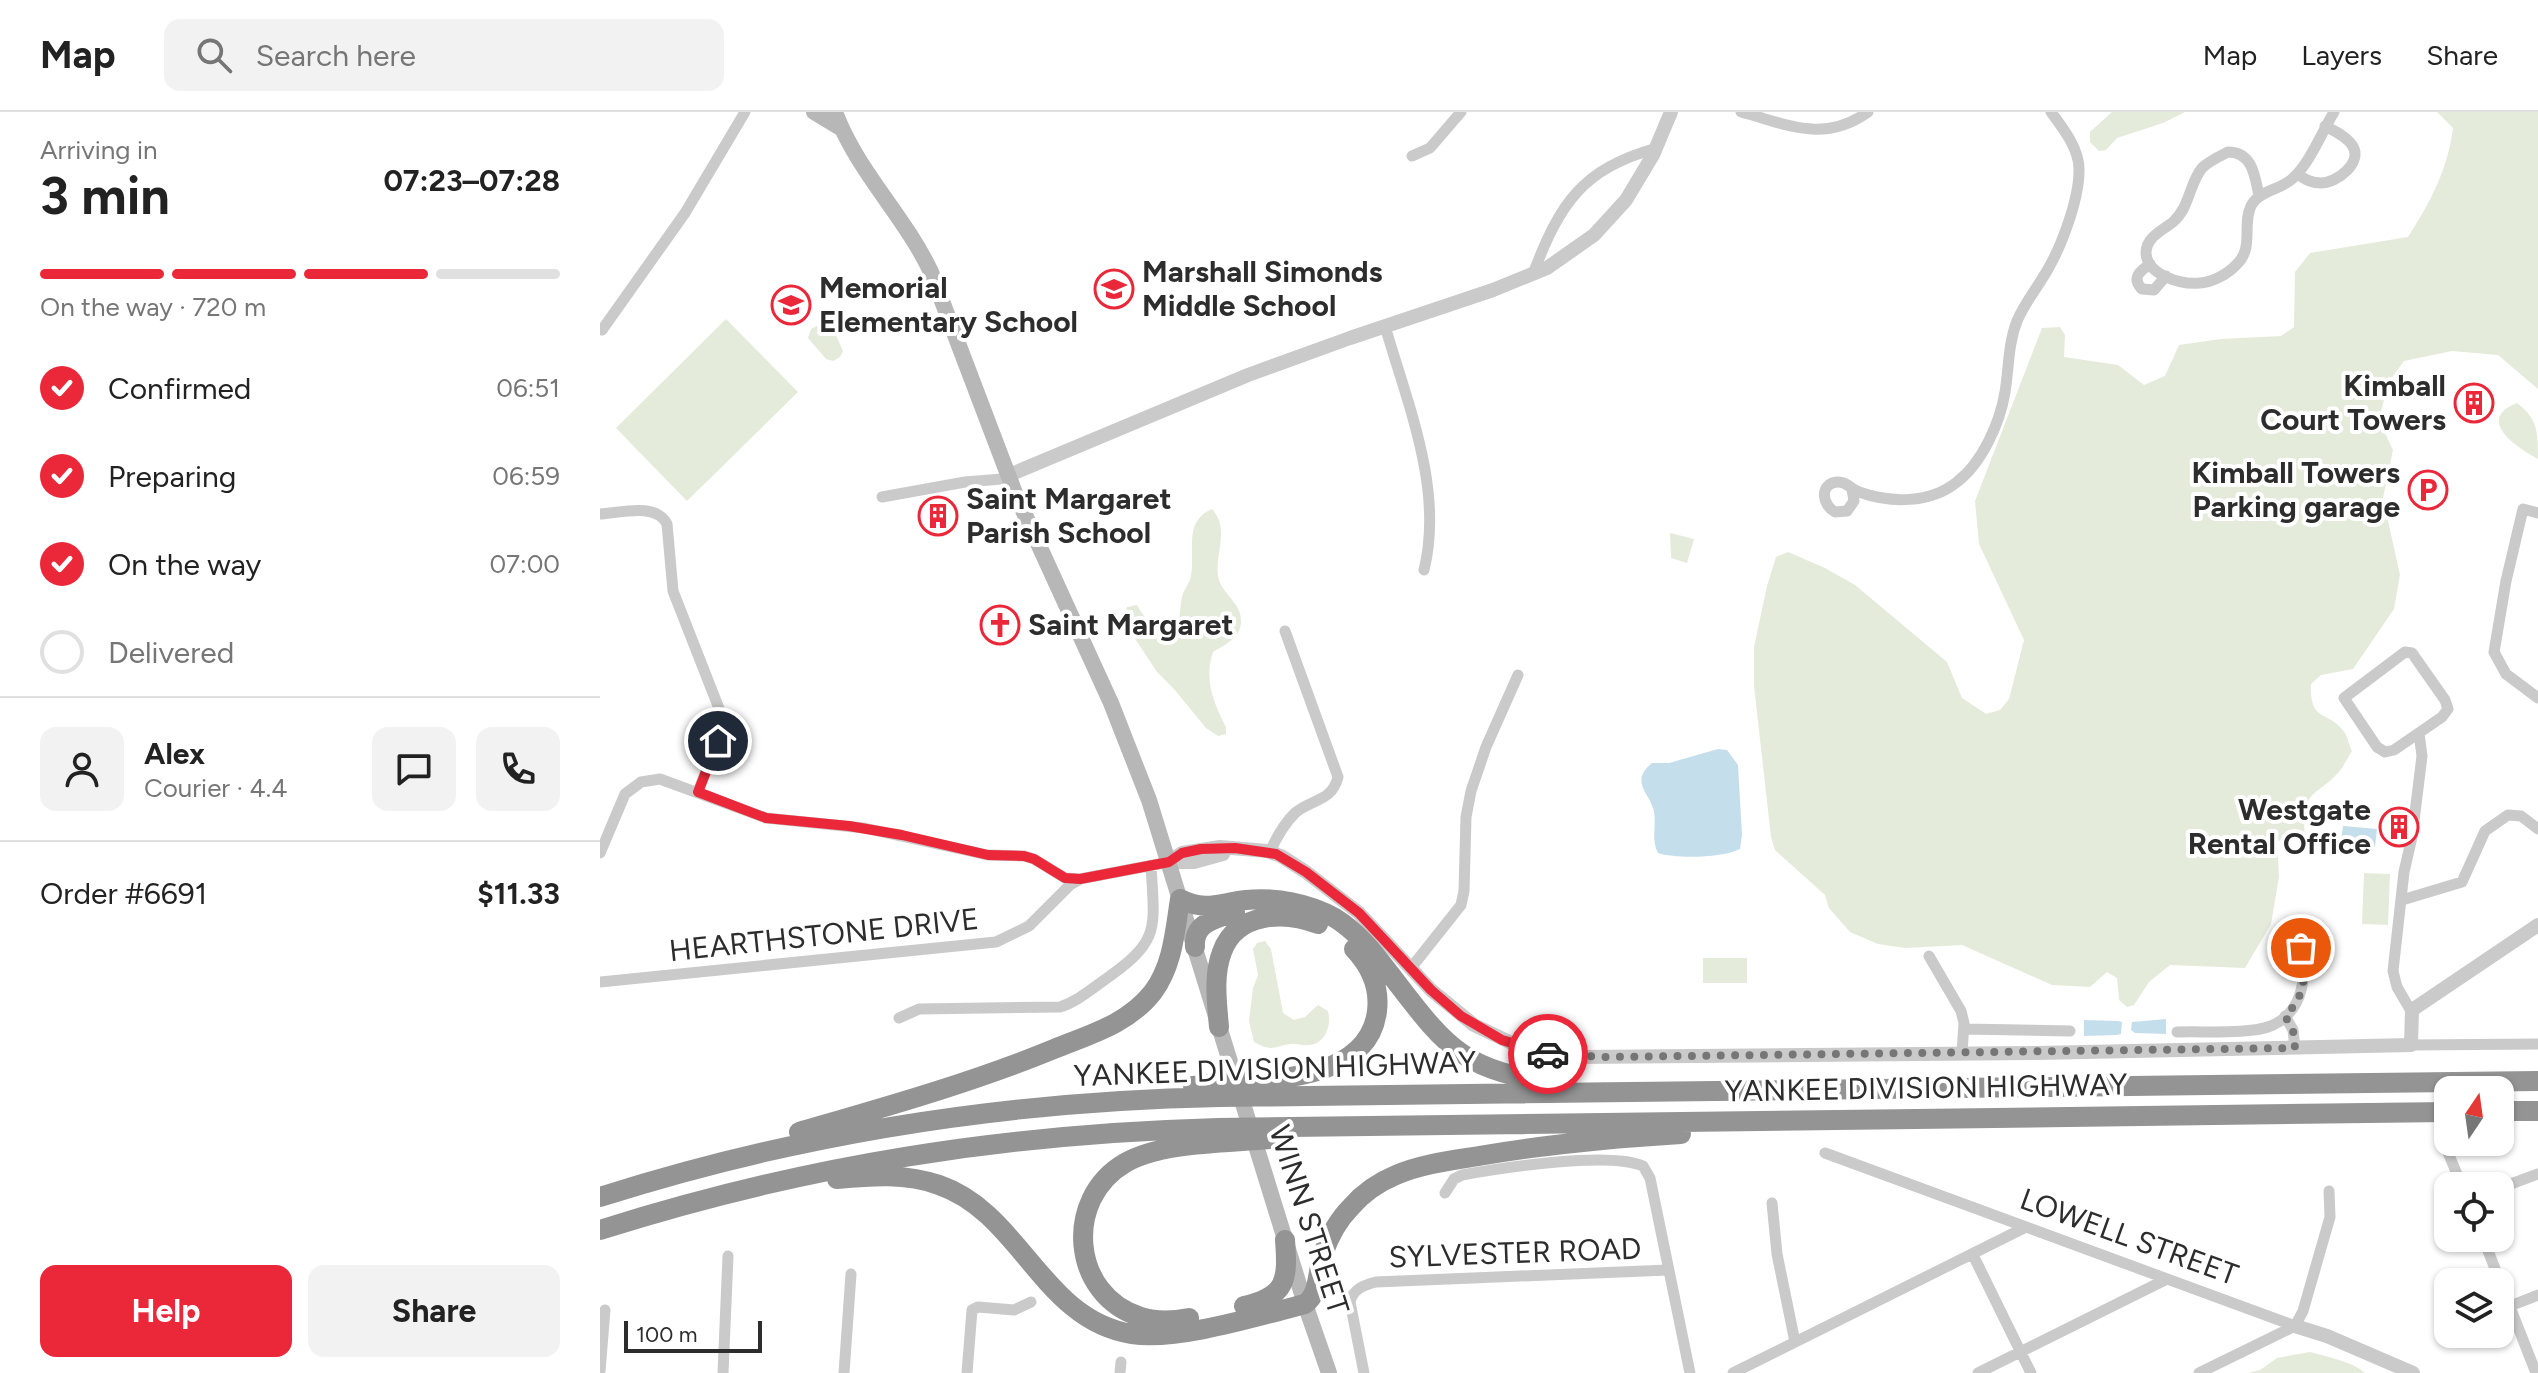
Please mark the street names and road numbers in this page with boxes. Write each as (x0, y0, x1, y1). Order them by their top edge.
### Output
street label: HEARTHSTONE DRIVE (667, 900, 981, 969)
street label: YANKEE DIVISION HIGHWAY (1073, 1043, 1477, 1094)
street label: YANKEE DIVISION HIGHWAY (1724, 1065, 2128, 1110)
street label: WINN STREET (1262, 1121, 1358, 1319)
street label: LOWELL STREET (2015, 1180, 2244, 1293)
street label: SYLVESTER ROAD (1388, 1230, 1642, 1275)

